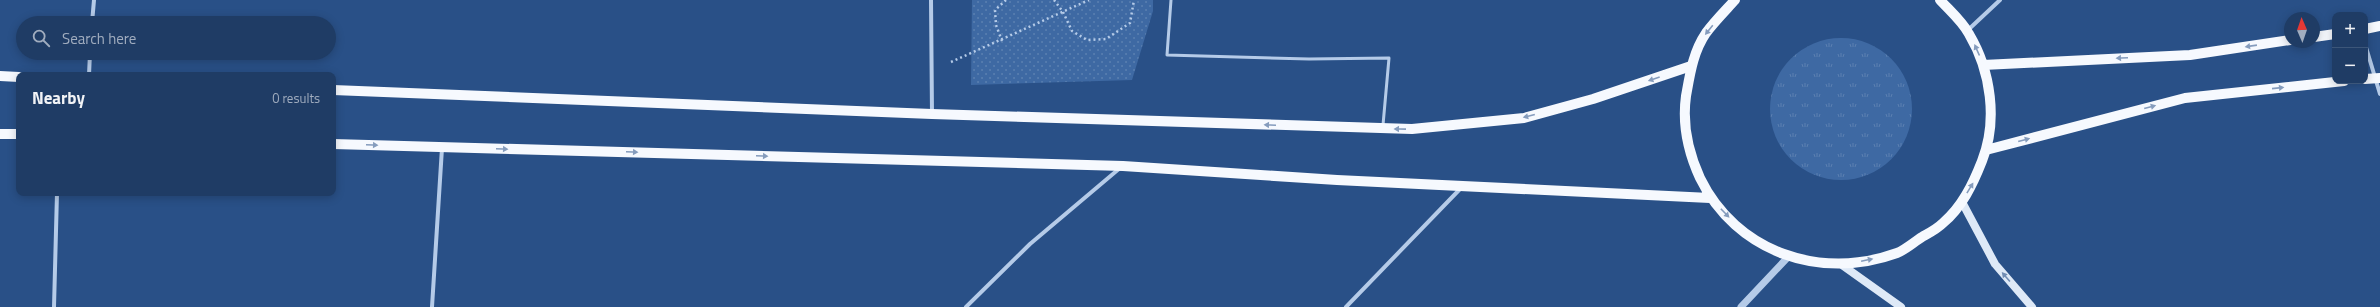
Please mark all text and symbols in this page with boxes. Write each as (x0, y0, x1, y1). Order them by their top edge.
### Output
north arrow (2284, 12, 2320, 48)
map controls (2332, 12, 2368, 84)
button: + (2332, 12, 2368, 48)
search box (16, 16, 336, 60)
one-way arrow (1705, 24, 1714, 35)
icon: search (30, 27, 52, 49)
text: Search here (62, 27, 136, 50)
one-way arrow (2245, 43, 2257, 49)
one-way arrow (1973, 44, 1979, 56)
button: − (2332, 48, 2368, 84)
one-way arrow (2116, 55, 2128, 62)
one-way arrow (1647, 76, 1659, 82)
text: Nearby (32, 85, 85, 111)
one-way arrow (2272, 85, 2284, 91)
text: 0 results (272, 88, 320, 108)
one-way arrow (2144, 104, 2156, 110)
one-way arrow (1523, 114, 1536, 120)
one-way arrow (1264, 121, 1276, 128)
one-way arrow (1394, 125, 1406, 132)
one-way arrow (2018, 137, 2030, 143)
one-way arrow (366, 142, 379, 148)
one-way arrow (496, 145, 508, 152)
one-way arrow (626, 149, 639, 155)
one-way arrow (756, 153, 769, 159)
one-way arrow (1966, 183, 1974, 193)
one-way arrow (1720, 208, 1729, 218)
one-way arrow (1861, 256, 1873, 262)
one-way arrow (2002, 272, 2011, 283)

